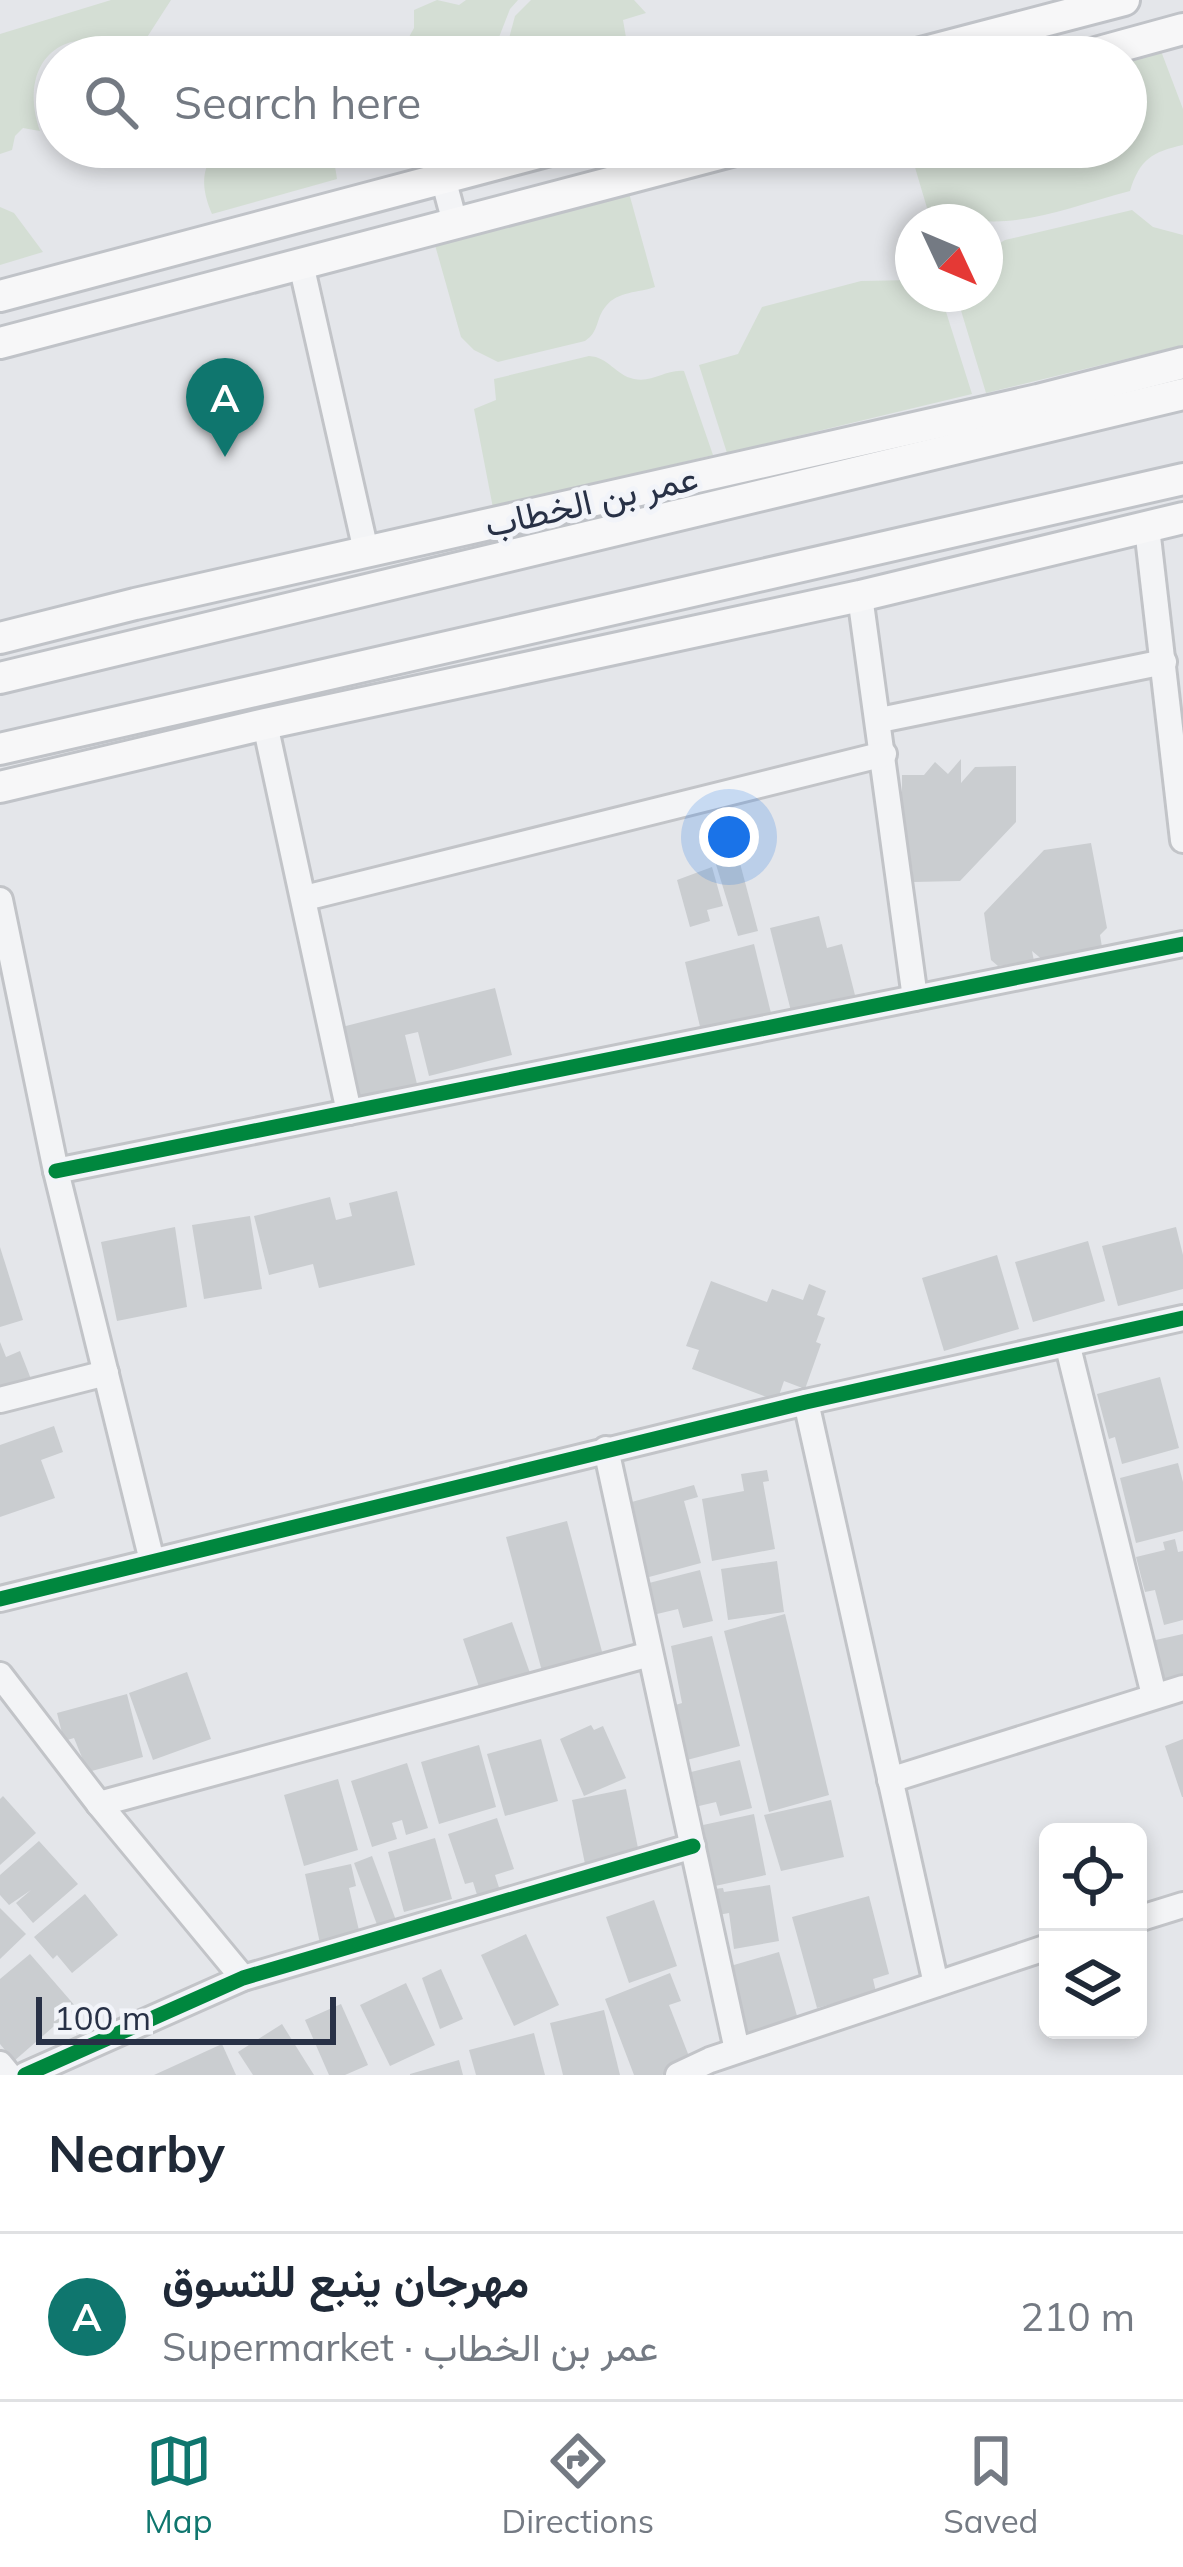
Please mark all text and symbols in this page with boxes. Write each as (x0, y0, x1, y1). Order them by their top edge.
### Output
search box (36, 36, 1147, 168)
icon: search (78, 69, 144, 135)
text: Search here (174, 74, 421, 130)
north arrow (895, 204, 1003, 312)
pin: A (186, 358, 264, 457)
street label: عمر بن الخطاب (480, 454, 702, 547)
your location (699, 807, 759, 867)
map controls (1039, 1823, 1147, 2039)
button: locate (1039, 1823, 1147, 1931)
button: layers (1039, 1931, 1147, 2039)
scale bar (36, 1991, 336, 2044)
text: 100 m (54, 1997, 151, 2038)
text: Nearby (48, 2121, 225, 2185)
text: مهرجان ينبع للتسوق (162, 2252, 529, 2308)
text: A (72, 2292, 102, 2341)
text: 210 m (1020, 2292, 1135, 2341)
text: Supermarket · عمر بن الخطاب (162, 2322, 658, 2371)
tab: Map (145, 2428, 212, 2541)
tab: Directions (502, 2428, 654, 2541)
tab: Saved (943, 2428, 1038, 2541)

